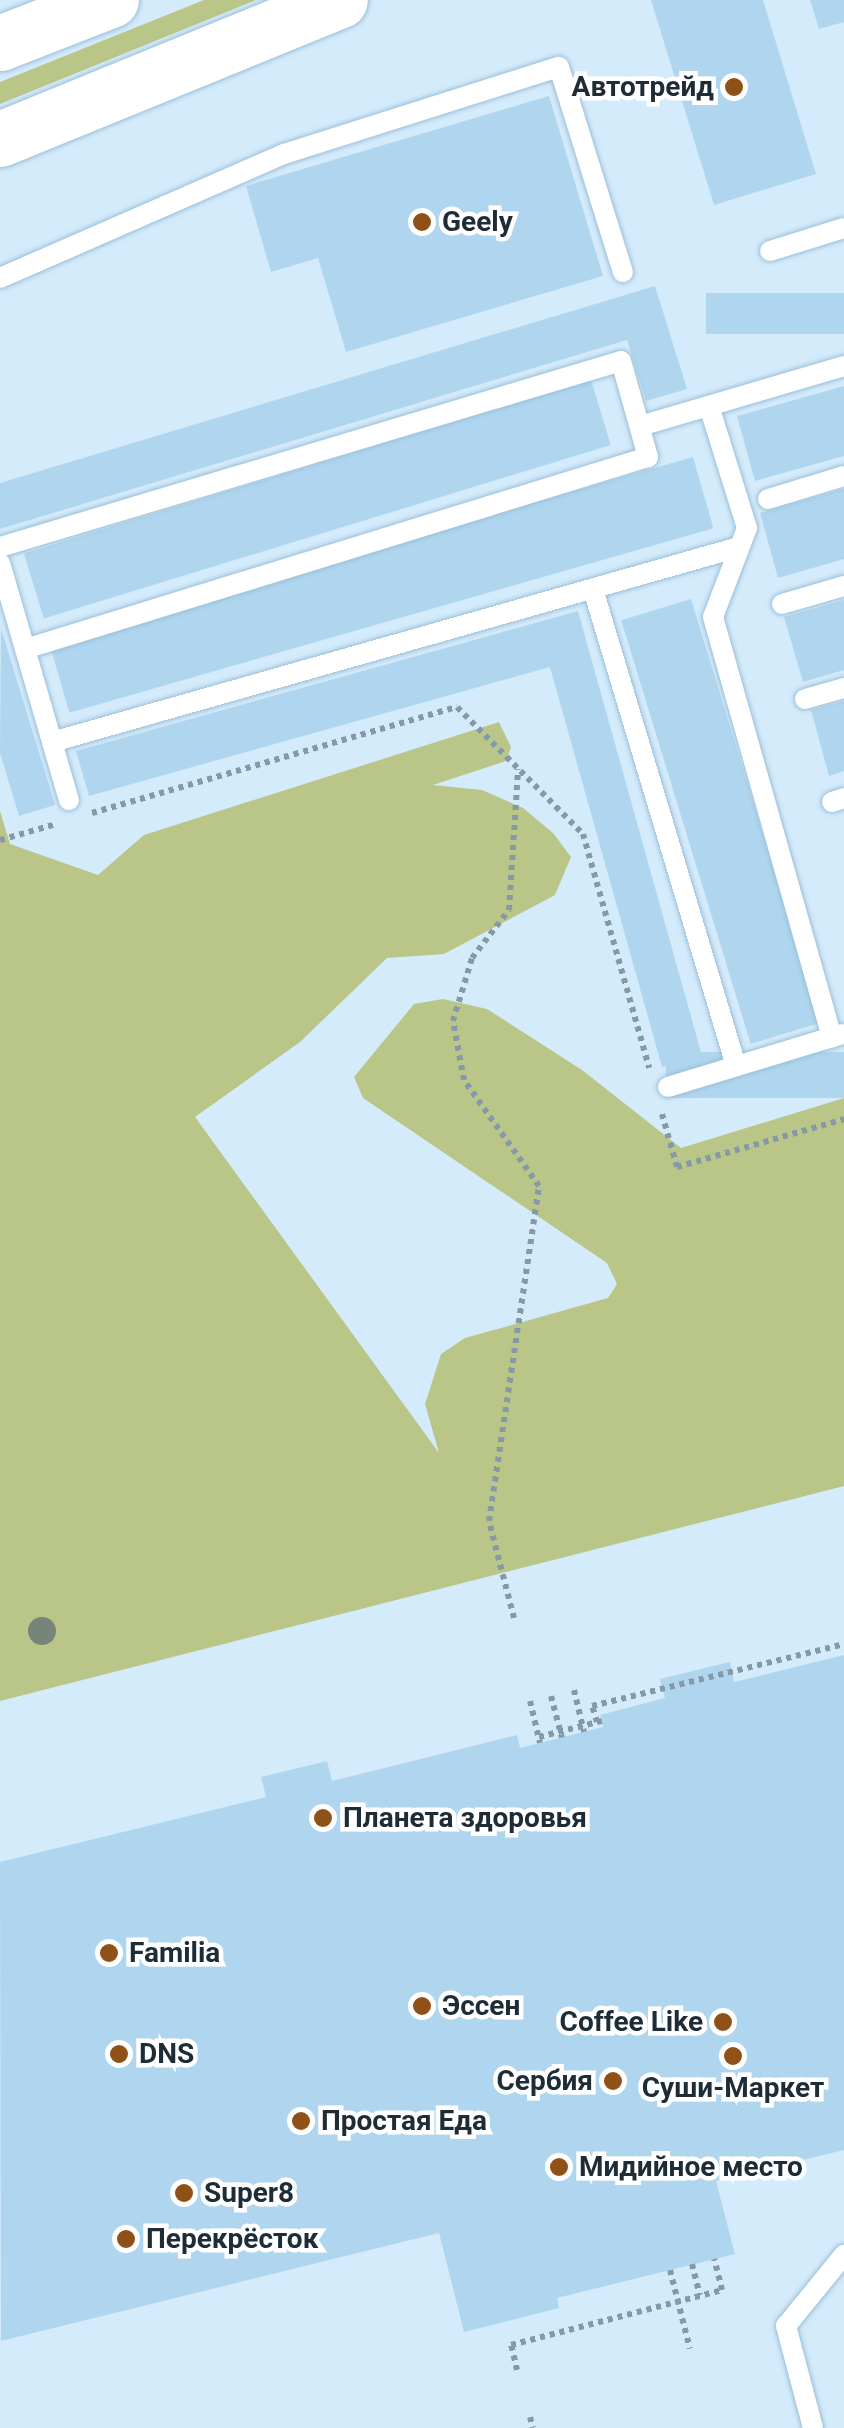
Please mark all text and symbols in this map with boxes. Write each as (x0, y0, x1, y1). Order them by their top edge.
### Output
place label: Автотрейд (572, 70, 714, 104)
marker: Автотрейд (723, 76, 745, 98)
place label: Geely (442, 205, 513, 239)
marker: Geely (411, 211, 433, 233)
place label: Планета здоровья (343, 1801, 587, 1835)
marker: Планета здоровья (312, 1807, 334, 1829)
place label: Familia (129, 1936, 220, 1970)
marker: Familia (98, 1942, 120, 1964)
place label: Эссен (442, 1989, 520, 2023)
marker: Эссен (411, 1995, 433, 2017)
place label: Coffee Like (560, 2005, 703, 2039)
marker: Coffee Like (712, 2011, 734, 2033)
place label: DNS (139, 2037, 194, 2071)
marker: DNS (108, 2043, 130, 2065)
marker: Суши-Маркет (722, 2045, 744, 2067)
place label: Сербия (497, 2064, 593, 2098)
marker: Сербия (602, 2070, 624, 2092)
place label: Суши-Маркет (642, 2071, 824, 2105)
place label: Простая Еда (321, 2104, 487, 2138)
marker: Простая Еда (290, 2110, 312, 2132)
place label: Мидийное место (579, 2150, 803, 2184)
marker: Мидийное место (548, 2156, 570, 2178)
place label: Super8 (204, 2176, 294, 2210)
marker: Super8 (173, 2182, 195, 2204)
place label: Перекрёсток (146, 2222, 318, 2256)
marker: Перекрёсток (115, 2228, 137, 2250)

